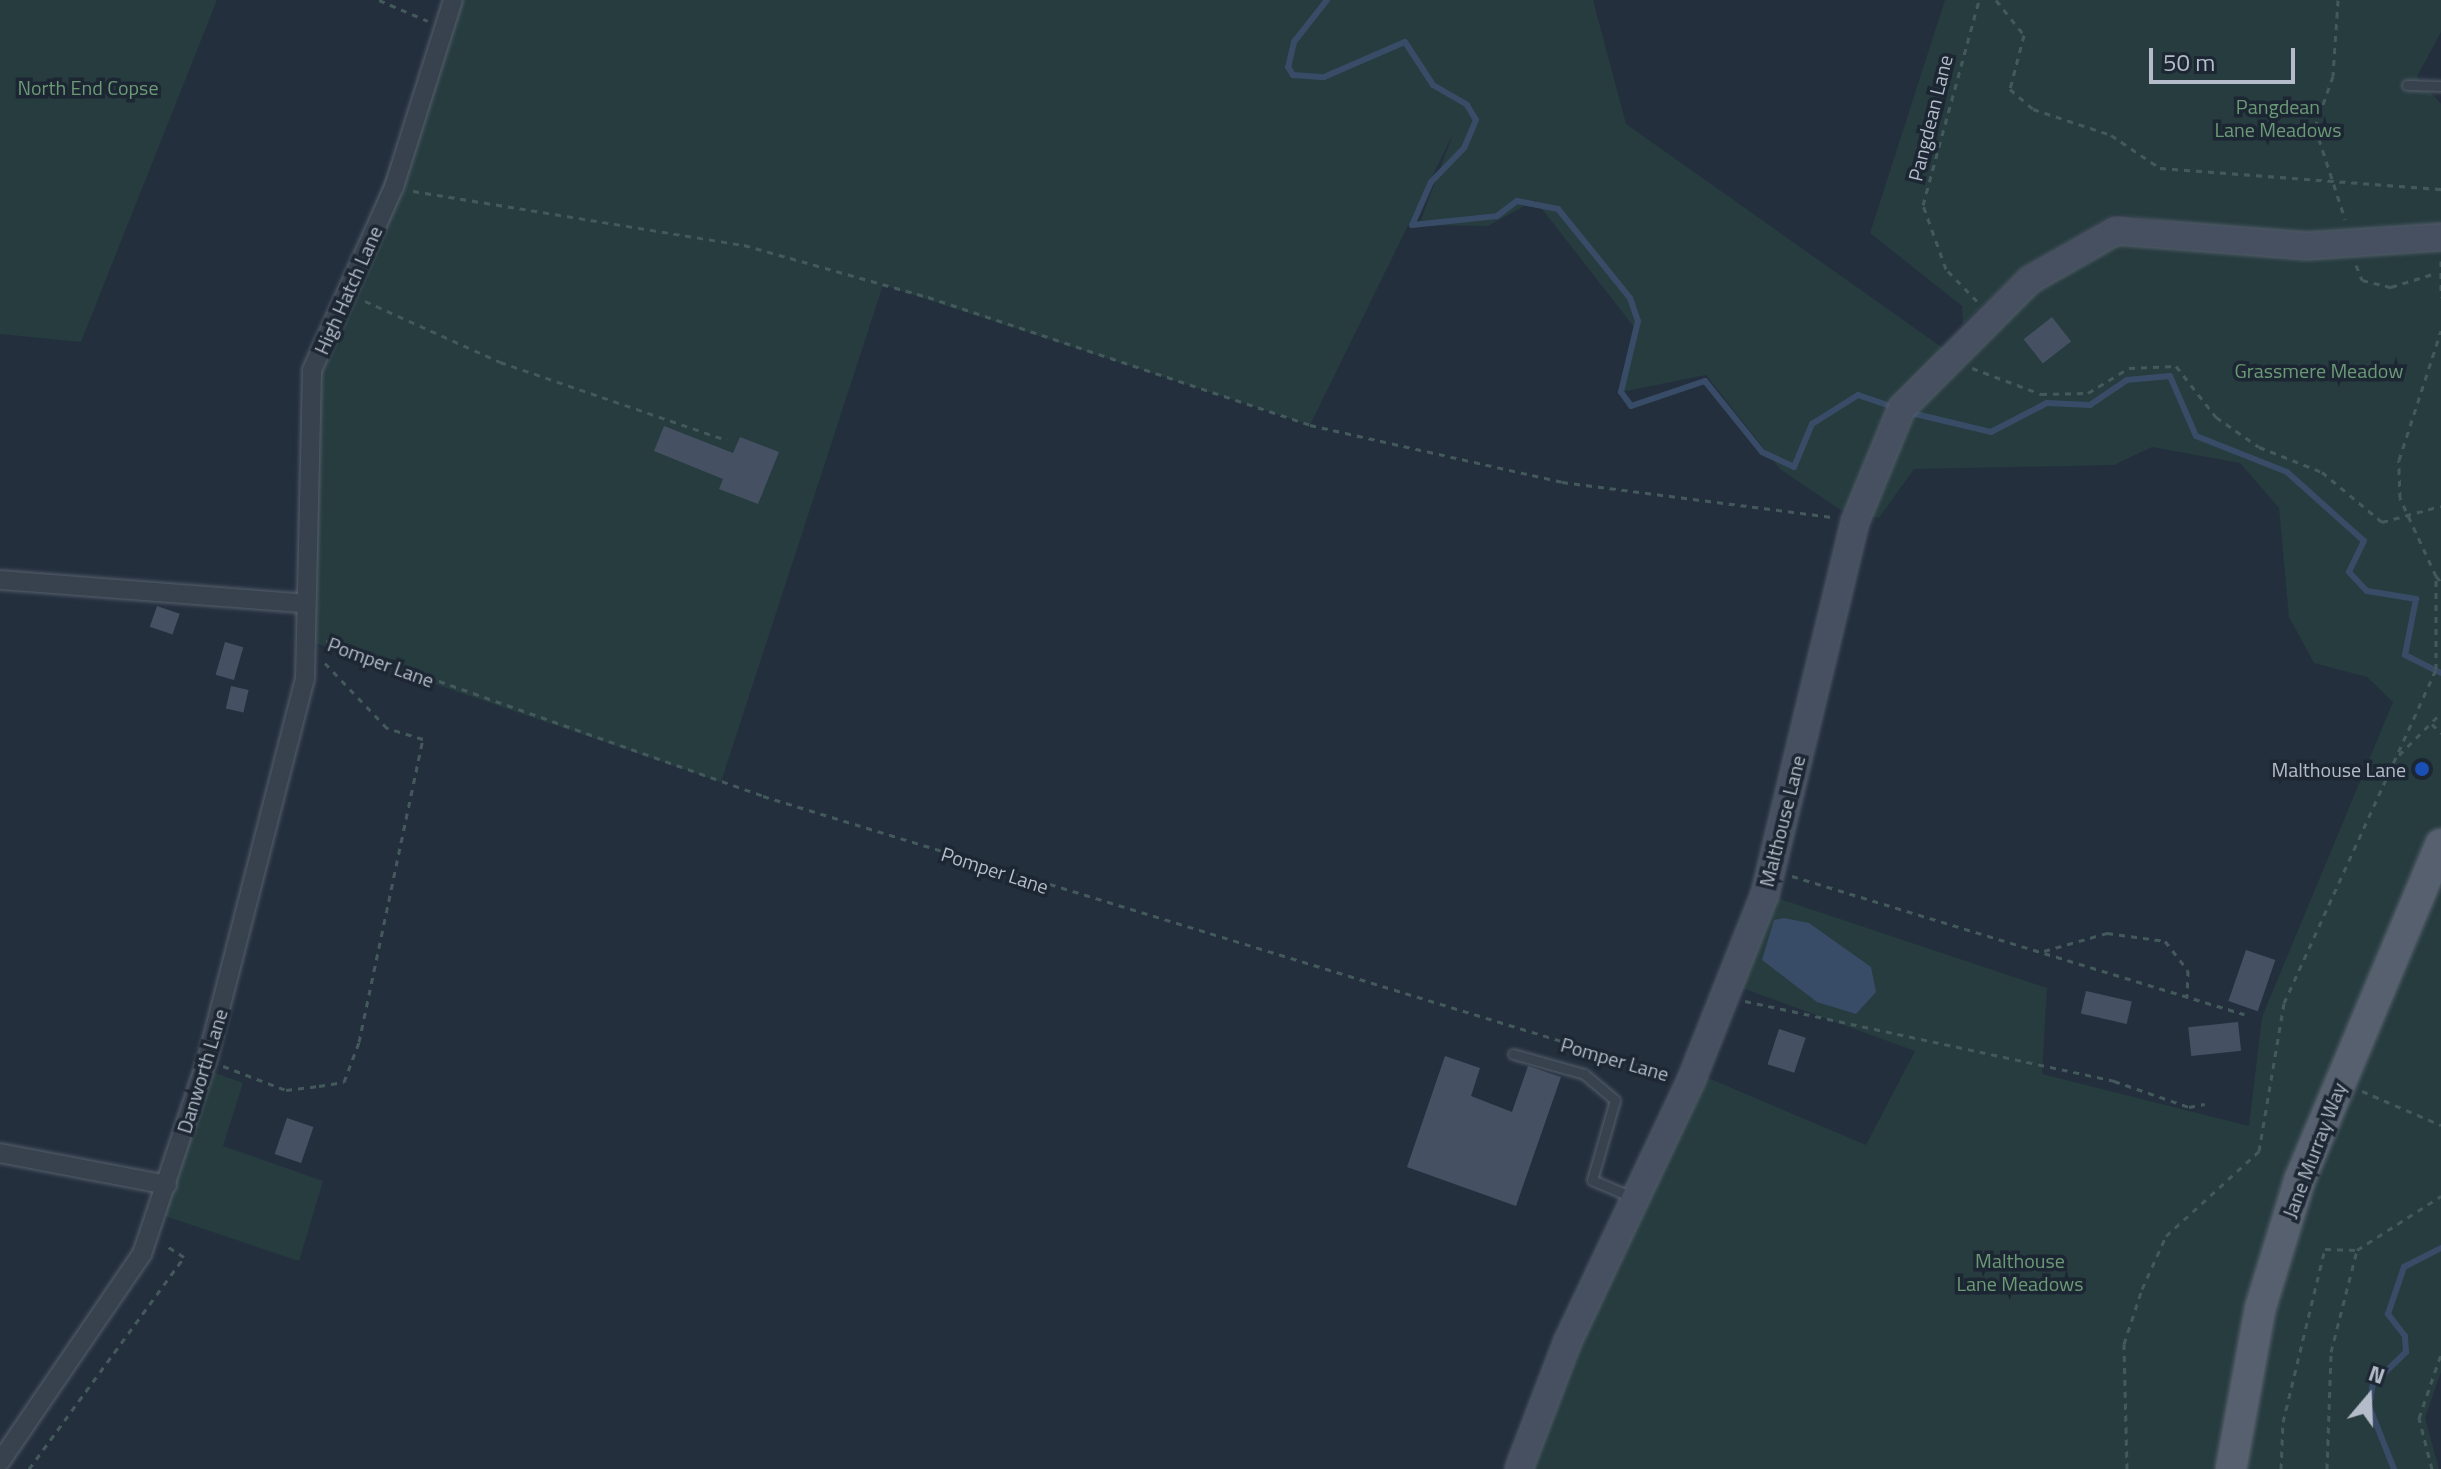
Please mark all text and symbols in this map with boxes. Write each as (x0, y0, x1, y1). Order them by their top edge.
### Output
scale bar (2153, 32, 2299, 82)
text: 50 m (2163, 44, 2215, 80)
street label: Pangdean Lane (1903, 52, 1957, 184)
park label: North End Copse (17, 75, 159, 99)
park label: Pangdean Lane Meadows (2214, 94, 2342, 141)
street label: High Hatch Lane (309, 222, 387, 358)
park label: Grassmere Meadow (2235, 358, 2403, 382)
street label: Pomper Lane (325, 632, 437, 692)
street label: Malthouse Lane (1754, 753, 1810, 889)
place label: Malthouse Lane (2271, 757, 2406, 781)
marker: Malthouse Lane (2413, 760, 2431, 778)
street label: Pomper Lane (938, 841, 1052, 899)
street label: Danworth Lane (172, 1006, 232, 1136)
street label: Pomper Lane (1558, 1032, 1672, 1086)
street label: Jane Murray Way (2277, 1079, 2351, 1221)
park label: Malthouse Lane Meadows (1956, 1248, 2084, 1295)
text: N (2364, 1356, 2390, 1393)
north arrow (2329, 1357, 2409, 1437)

